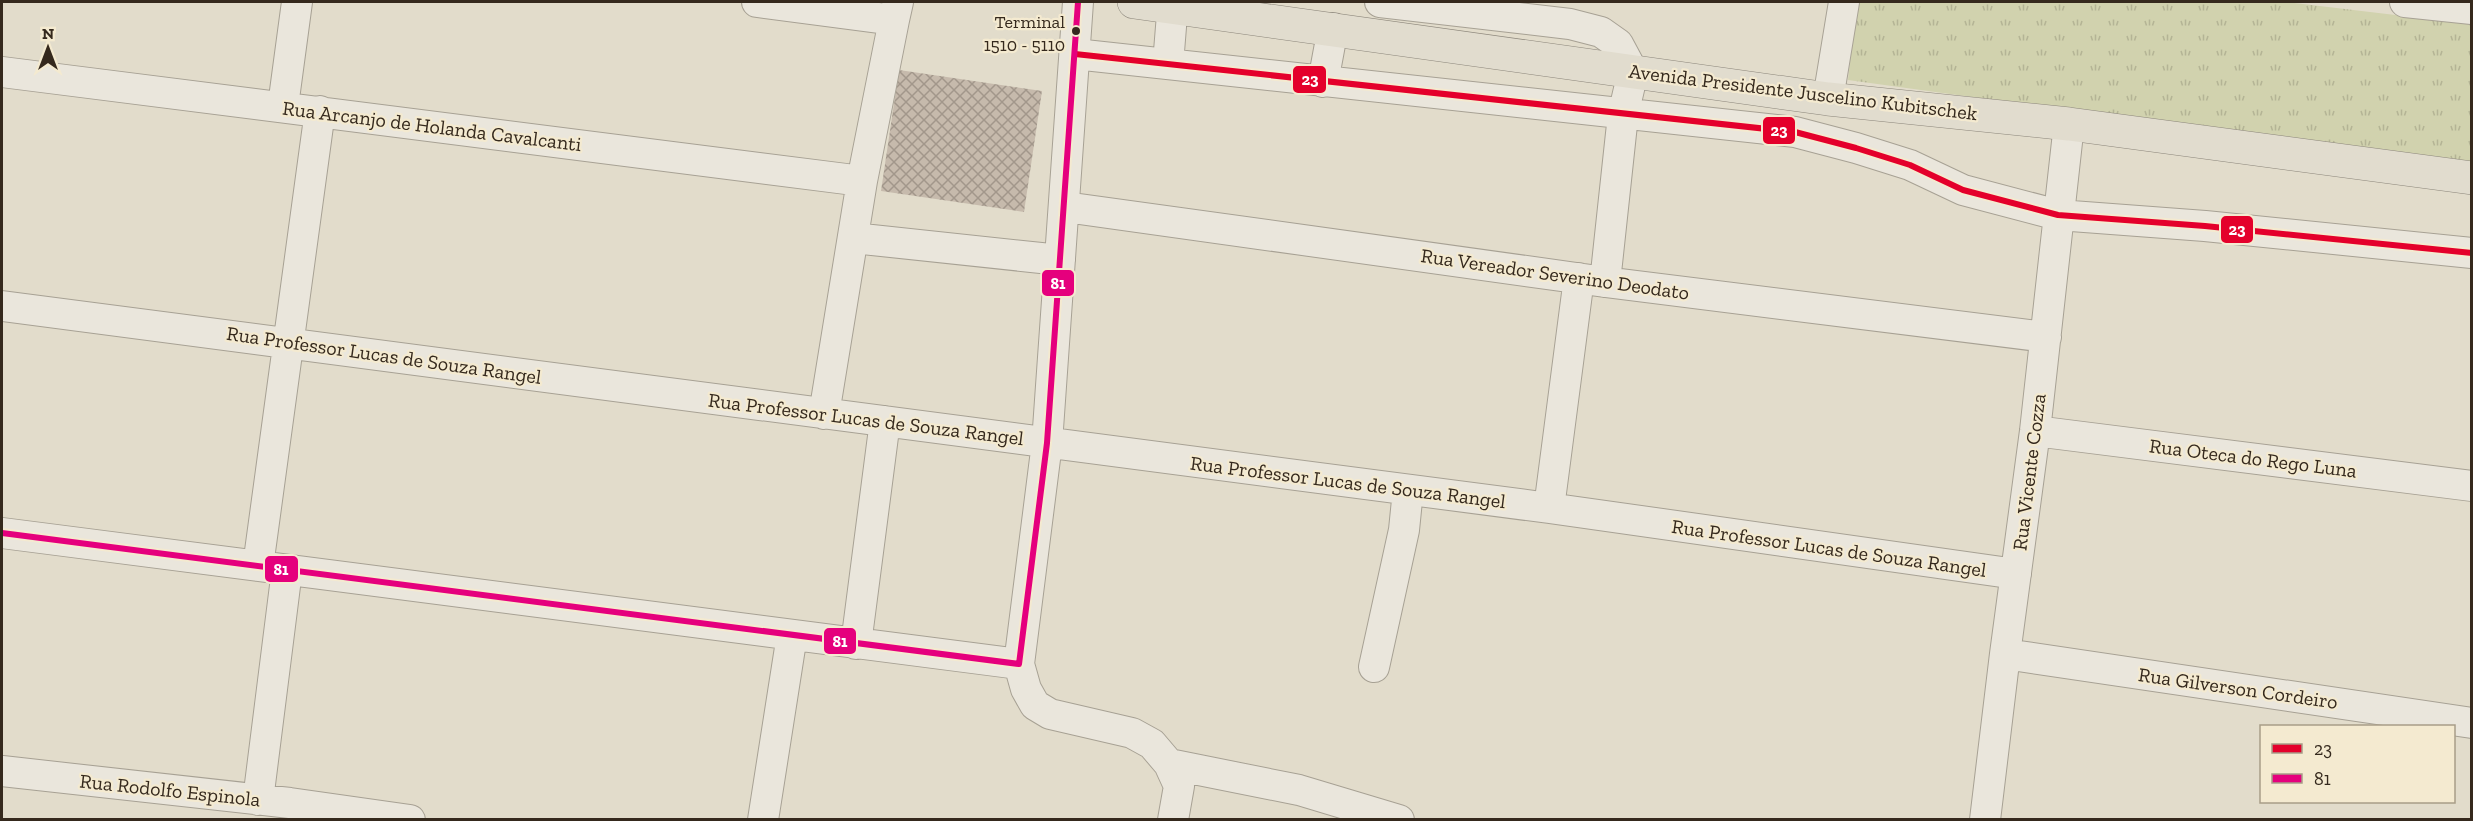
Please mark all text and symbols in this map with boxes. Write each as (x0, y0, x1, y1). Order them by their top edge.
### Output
place label: Terminal 1510 - 5110 (984, 11, 1065, 56)
north arrow (18, 18, 78, 78)
text: N (42, 24, 54, 43)
marker: Terminal 1510 - 5110 (1070, 25, 1082, 37)
street label: Avenida Presidente Juscelino Kubitschek (1627, 59, 1979, 125)
line badge: 23 (1292, 65, 1327, 94)
text: 23 (1301, 70, 1319, 89)
street label: Rua Arcanjo de Holanda Cavalcanti (281, 96, 583, 156)
line badge: 23 (1762, 116, 1796, 145)
text: 23 (1770, 121, 1788, 140)
line badge: 23 (2220, 215, 2254, 244)
text: 23 (2228, 220, 2246, 239)
street label: Rua Vereador Severino Deodato (1419, 243, 1691, 305)
line badge: 81 (1041, 269, 1075, 297)
text: 81 (1050, 274, 1066, 293)
street label: Rua Professor Lucas de Souza Rangel (225, 321, 543, 389)
street label: Rua Professor Lucas de Souza Rangel (707, 388, 1025, 450)
street label: Rua Vicente Cozza (2007, 392, 2051, 552)
street label: Rua Oteca do Rego Luna (2148, 433, 2358, 483)
street label: Rua Professor Lucas de Souza Rangel (1189, 451, 1507, 513)
street label: Rua Professor Lucas de Souza Rangel (1670, 514, 1988, 582)
line badge: 81 (264, 555, 299, 583)
text: 81 (273, 560, 289, 579)
line badge: 81 (823, 627, 857, 655)
text: 81 (832, 632, 848, 651)
street label: Rua Gilverson Cordeiro (2137, 662, 2339, 714)
legend (2260, 725, 2455, 803)
text: 23 (2314, 738, 2332, 760)
text: 81 (2314, 768, 2331, 790)
street label: Rua Rodolfo Espinola (78, 769, 262, 811)

